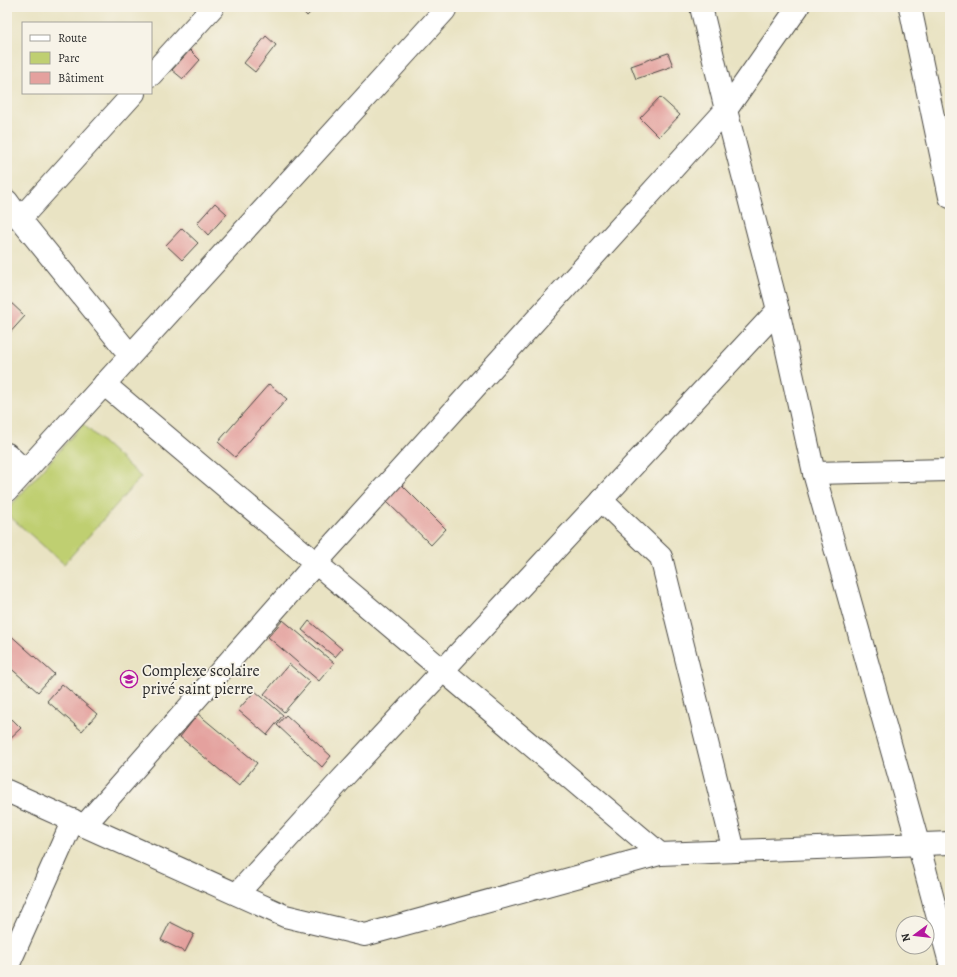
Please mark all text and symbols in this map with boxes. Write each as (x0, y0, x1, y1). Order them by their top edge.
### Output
legend (22, 22, 152, 94)
text: Route (58, 30, 87, 46)
text: Parc (58, 50, 80, 66)
text: Bâtiment (58, 70, 104, 86)
place label: Complexe scolaire privé saint pierre (142, 660, 260, 700)
school or university icon: Complexe scolaire privé saint pierre (119, 669, 139, 689)
north arrow (895, 915, 935, 955)
text: N (898, 932, 914, 943)

